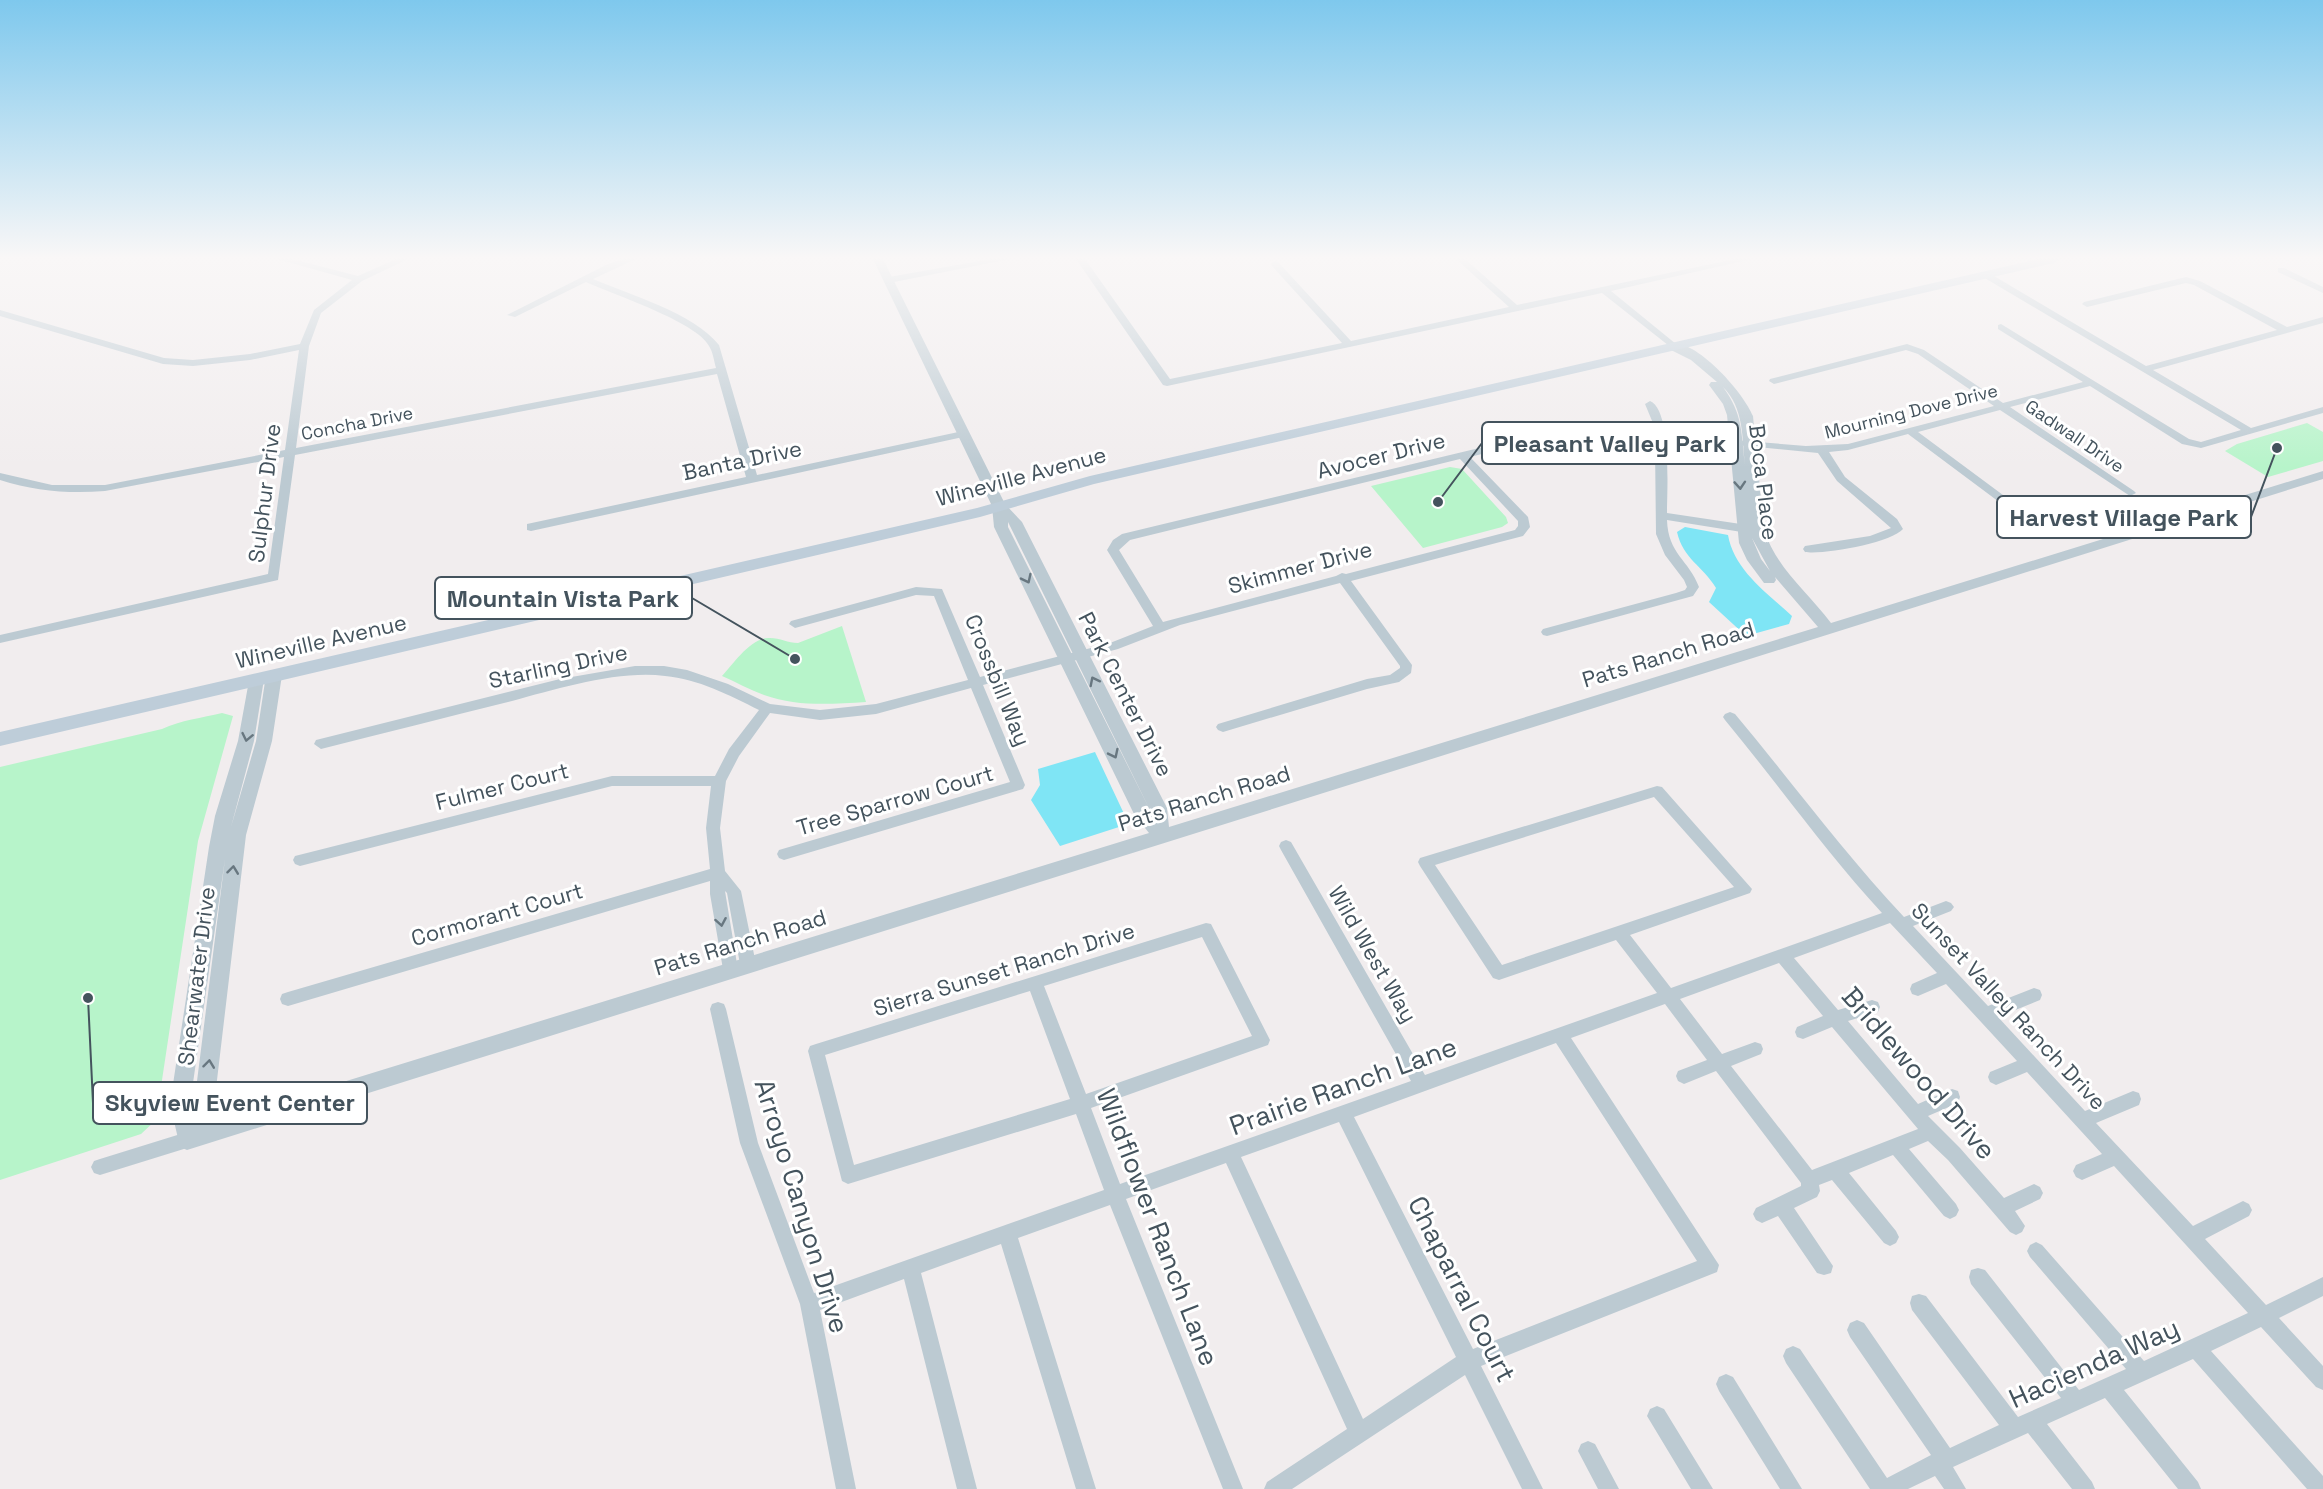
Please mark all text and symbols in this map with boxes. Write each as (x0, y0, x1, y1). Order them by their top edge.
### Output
street label: Mourning Dove Drive (1822, 378, 2000, 444)
street label: Gadwall Drive (2021, 394, 2129, 478)
street label: Concha Drive (299, 401, 415, 445)
street label: Sulphur Drive (242, 422, 286, 564)
callout: Pleasant Valley Park (1482, 422, 1738, 464)
street label: Boca Place (1743, 422, 1785, 542)
street label: Avocer Drive (1314, 426, 1448, 484)
text: Pleasant Valley Park (1494, 428, 1727, 459)
street label: Banta Drive (680, 434, 804, 486)
street label: Wineville Avenue (933, 440, 1109, 512)
one-way arrow (1733, 480, 1746, 489)
callout: Harvest Village Park (1997, 496, 2251, 538)
text: Harvest Village Park (2010, 502, 2239, 533)
street label: Skimmer Drive (1225, 534, 1375, 600)
one-way arrow (1020, 573, 1032, 584)
callout: Mountain Vista Park (435, 577, 692, 619)
text: Mountain Vista Park (447, 583, 680, 614)
street label: Park Center Drive (1072, 607, 1180, 781)
street label: Wineville Avenue (233, 608, 409, 674)
street label: Crossbill Way (959, 610, 1037, 750)
street label: Pats Ranch Road (1579, 615, 1757, 693)
street label: Starling Drive (486, 638, 630, 694)
one-way arrow (1090, 677, 1101, 688)
one-way arrow (241, 732, 254, 742)
one-way arrow (1106, 748, 1118, 759)
street label: Fulmer Court (433, 756, 571, 816)
street label: Tree Sparrow Court (793, 758, 997, 842)
street label: Pats Ranch Road (1115, 759, 1293, 837)
one-way arrow (226, 866, 239, 875)
street label: Cormorant Court (408, 876, 586, 952)
street label: Wild West Way (1323, 881, 1423, 1027)
street label: Shearwater Drive (171, 885, 221, 1067)
street label: Sunset Valley Ranch Drive (1905, 896, 2113, 1116)
street label: Pats Ranch Road (651, 903, 829, 981)
street label: Sierra Sunset Ranch Drive (870, 916, 1138, 1022)
one-way arrow (715, 917, 727, 926)
street label: Bridlewood Drive (1834, 979, 2004, 1167)
street label: Prairie Ranch Lane (1225, 1029, 1461, 1143)
one-way arrow (202, 1059, 214, 1069)
street label: Arroyo Canyon Drive (747, 1075, 857, 1337)
callout: Skyview Event Center (93, 1082, 367, 1124)
street label: Wildflower Ranch Lane (1089, 1083, 1227, 1371)
text: Skyview Event Center (105, 1087, 355, 1118)
street label: Chaparral Court (1400, 1190, 1524, 1388)
street label: Hacienda Way (2003, 1310, 2185, 1416)

